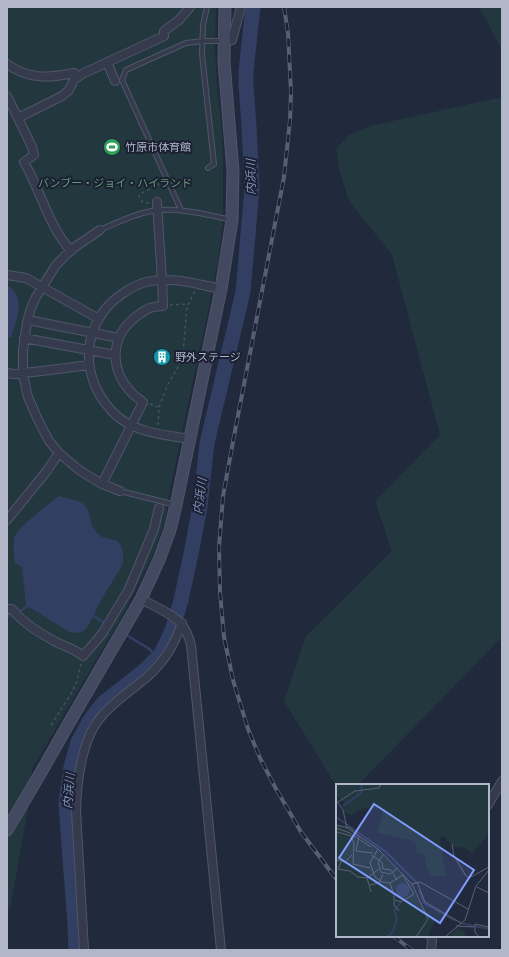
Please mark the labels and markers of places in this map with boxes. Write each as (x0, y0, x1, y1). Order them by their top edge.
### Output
sports icon: 竹原市体育館 (102, 137, 122, 157)
place label: 竹原市体育館 (125, 140, 191, 154)
building icon: 野外ステージ (152, 347, 172, 367)
place label: 野外ステージ (175, 350, 241, 364)

